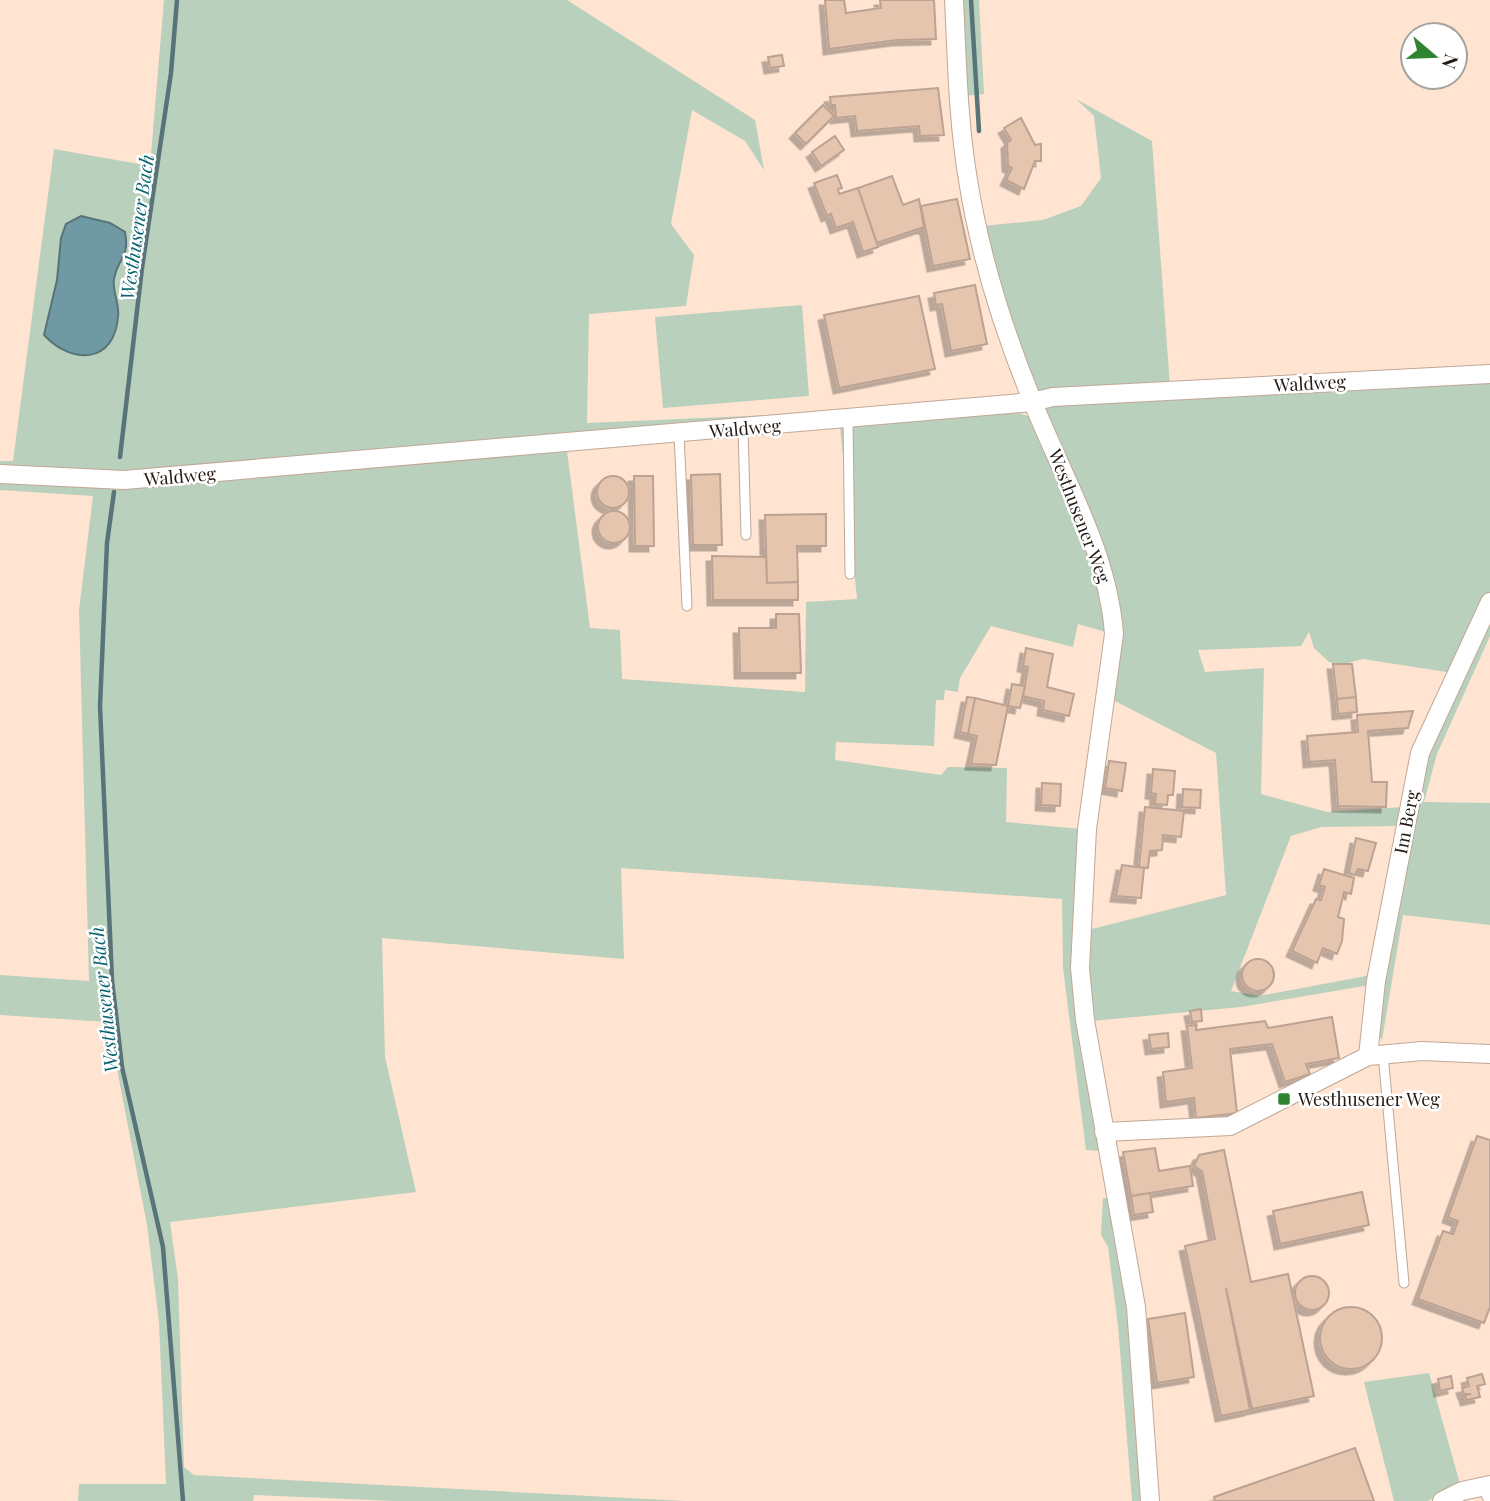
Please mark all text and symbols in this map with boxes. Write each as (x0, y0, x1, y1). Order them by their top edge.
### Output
north arrow (1399, 21, 1469, 91)
text: N (1436, 51, 1466, 73)
water label: Westhusener Bach (113, 153, 159, 301)
street label: Waldweg (1272, 369, 1347, 397)
street label: Waldweg (707, 413, 782, 443)
street label: Westhusener Weg (1043, 445, 1117, 587)
street label: Waldweg (142, 461, 217, 491)
street label: Im Berg (1388, 788, 1424, 856)
water label: Westhusener Bach (82, 926, 124, 1074)
place label: Westhusener Weg (1297, 1087, 1440, 1111)
marker: Westhusener Weg (1276, 1091, 1292, 1107)

